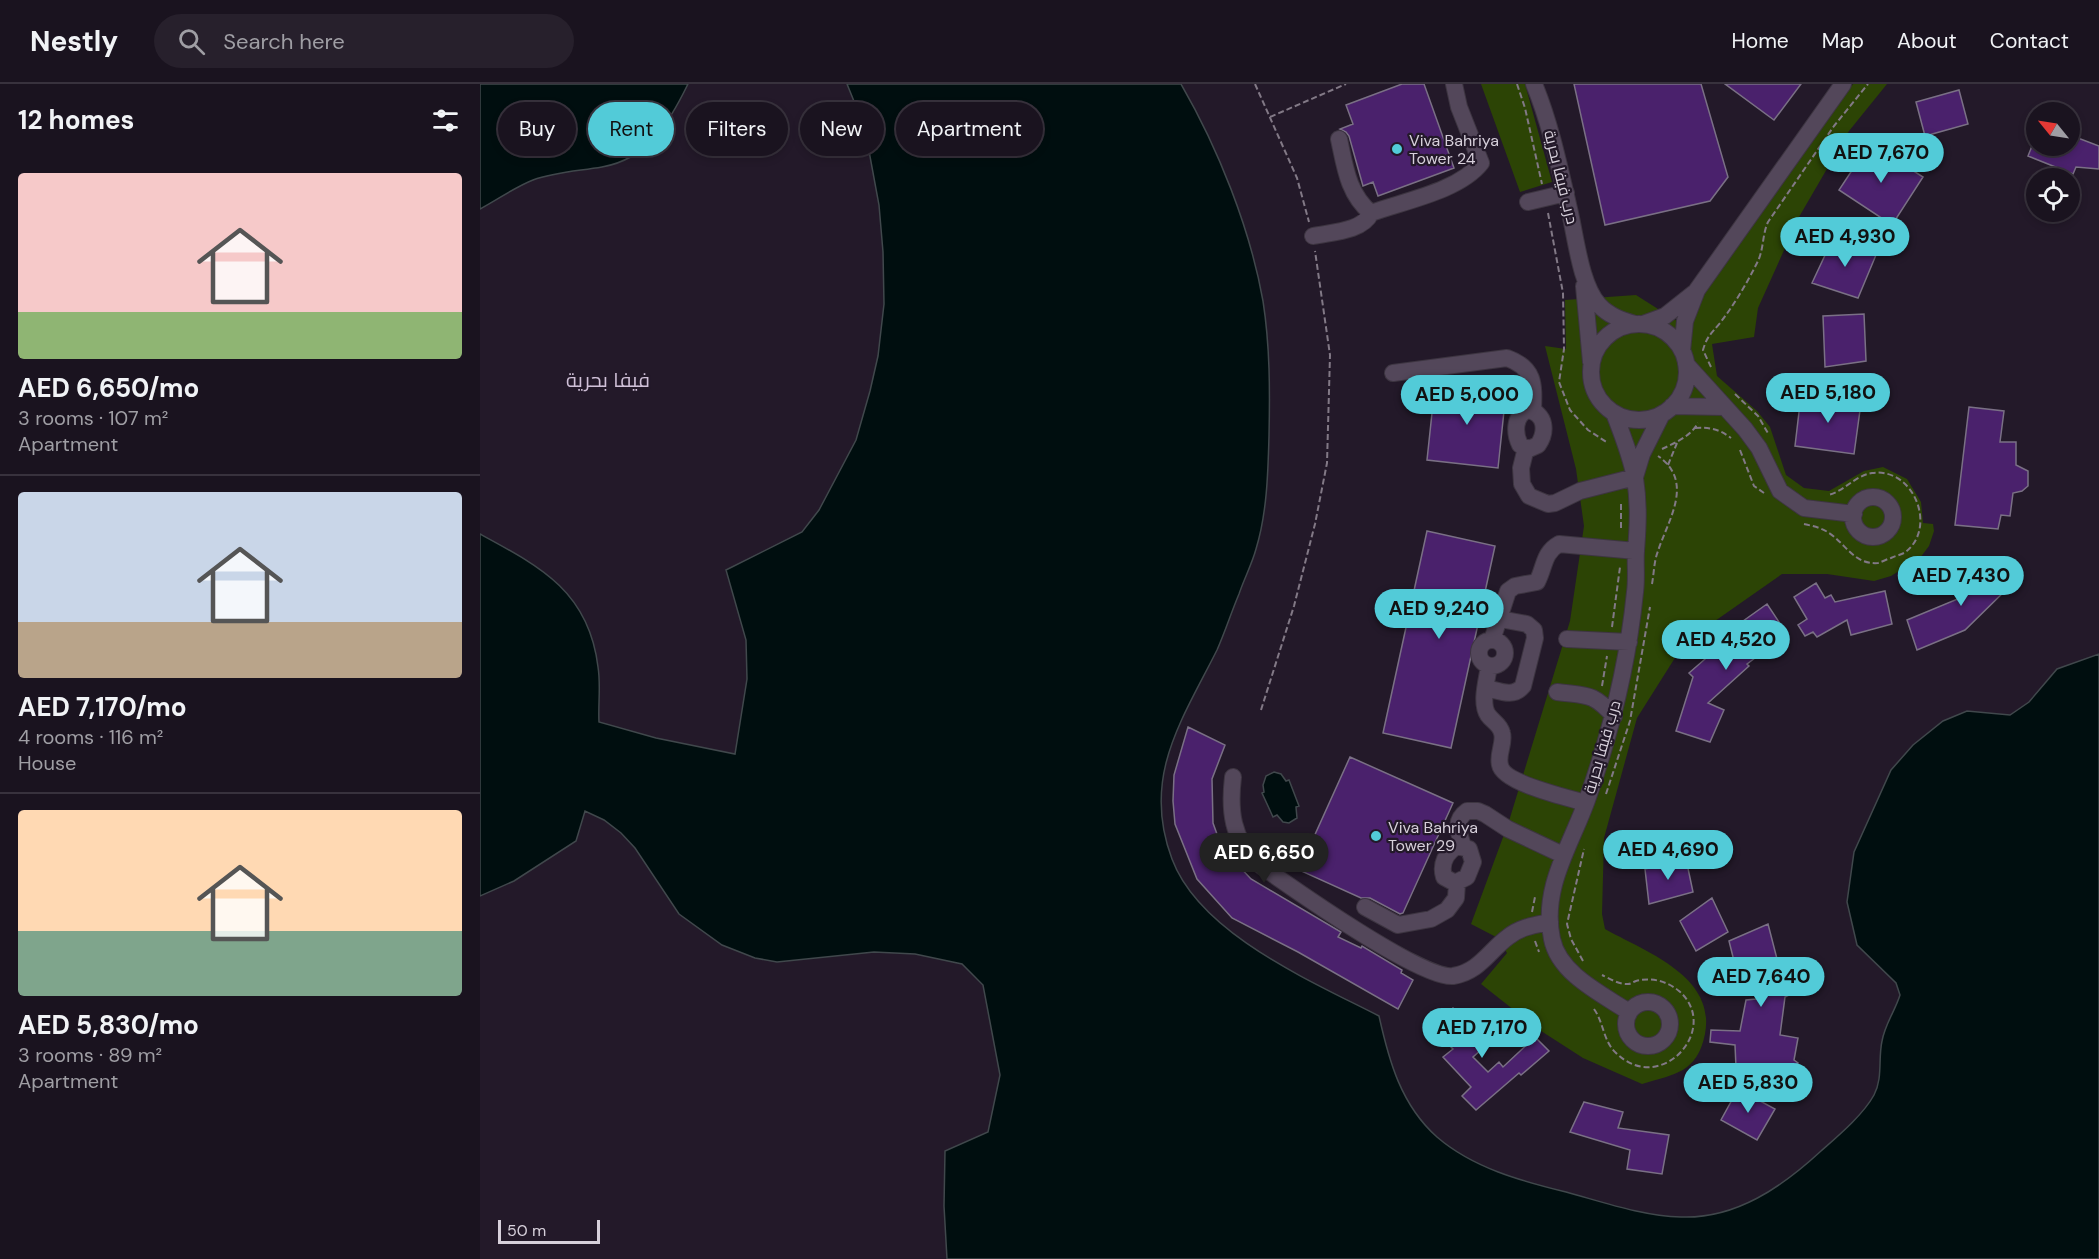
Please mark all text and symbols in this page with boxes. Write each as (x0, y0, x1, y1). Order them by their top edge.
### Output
search box (154, 14, 574, 68)
text: Nestly (30, 23, 118, 60)
icon: search (175, 25, 208, 58)
text: Search here (223, 27, 345, 56)
text: Home (1731, 27, 1789, 55)
text: Map (1822, 27, 1864, 55)
text: About (1897, 27, 1957, 55)
text: Contact (1990, 27, 2069, 55)
chip: Buy (498, 102, 576, 156)
chip: Rent (588, 102, 674, 156)
chip: Filters (686, 102, 788, 156)
chip: New (800, 102, 884, 156)
chip: Apartment (896, 102, 1043, 156)
north arrow (2026, 102, 2080, 156)
map controls (2026, 102, 2080, 222)
text: 12 homes (18, 103, 134, 137)
icon: filters (429, 104, 462, 137)
street label: درب فيفا بحرية (1539, 128, 1583, 226)
place label: Viva Bahriya Tower 24 (1409, 130, 1499, 169)
pin: AED 7,670 (1812, 133, 1950, 184)
text: AED 7,670 (1833, 139, 1929, 165)
marker: Viva Bahriya Tower 24 (1390, 142, 1404, 156)
button: locate (2026, 168, 2080, 222)
icon: home (186, 212, 294, 320)
pin: AED 4,930 (1776, 217, 1914, 268)
text: AED 4,930 (1794, 223, 1896, 249)
district label: فيفا بحرية (566, 367, 650, 393)
text: AED 6,650/mo (18, 371, 199, 405)
pin: AED 5,180 (1759, 373, 1897, 424)
pin: AED 5,000 (1398, 375, 1536, 426)
text: AED 5,180 (1780, 379, 1876, 405)
text: AED 5,000 (1415, 381, 1519, 407)
text: 3 rooms · 107 m² (18, 405, 168, 431)
text: Apartment (18, 431, 118, 457)
icon: home (186, 531, 294, 639)
pin: AED 7,430 (1892, 556, 2030, 607)
text: AED 7,430 (1912, 562, 2010, 588)
pin: AED 9,240 (1370, 589, 1508, 640)
text: AED 9,240 (1389, 595, 1489, 621)
pin: AED 4,520 (1657, 620, 1795, 671)
text: AED 4,520 (1676, 626, 1776, 652)
text: AED 7,170/mo (18, 690, 187, 724)
street label: درب فيفا بحرية (1579, 698, 1625, 796)
text: 4 rooms · 116 m² (18, 724, 163, 750)
text: House (18, 750, 76, 776)
place label: Viva Bahriya Tower 29 (1388, 817, 1478, 856)
marker: Viva Bahriya Tower 29 (1369, 829, 1383, 843)
pin: AED 4,690 (1599, 830, 1737, 881)
pin: AED 6,650 (1195, 833, 1333, 884)
text: AED 4,690 (1617, 836, 1719, 862)
text: AED 6,650 (1213, 839, 1315, 865)
icon: home (186, 849, 294, 957)
pin: AED 7,640 (1692, 957, 1830, 1008)
text: AED 7,640 (1711, 963, 1811, 989)
text: AED 5,830/mo (18, 1008, 199, 1042)
pin: AED 7,170 (1413, 1008, 1551, 1059)
text: AED 7,170 (1436, 1014, 1528, 1040)
text: 3 rooms · 89 m² (18, 1042, 162, 1068)
pin: AED 5,830 (1679, 1063, 1817, 1114)
text: Apartment (18, 1068, 118, 1094)
text: AED 5,830 (1698, 1069, 1798, 1095)
scale bar (498, 1217, 600, 1244)
text: 50 m (507, 1220, 546, 1241)

